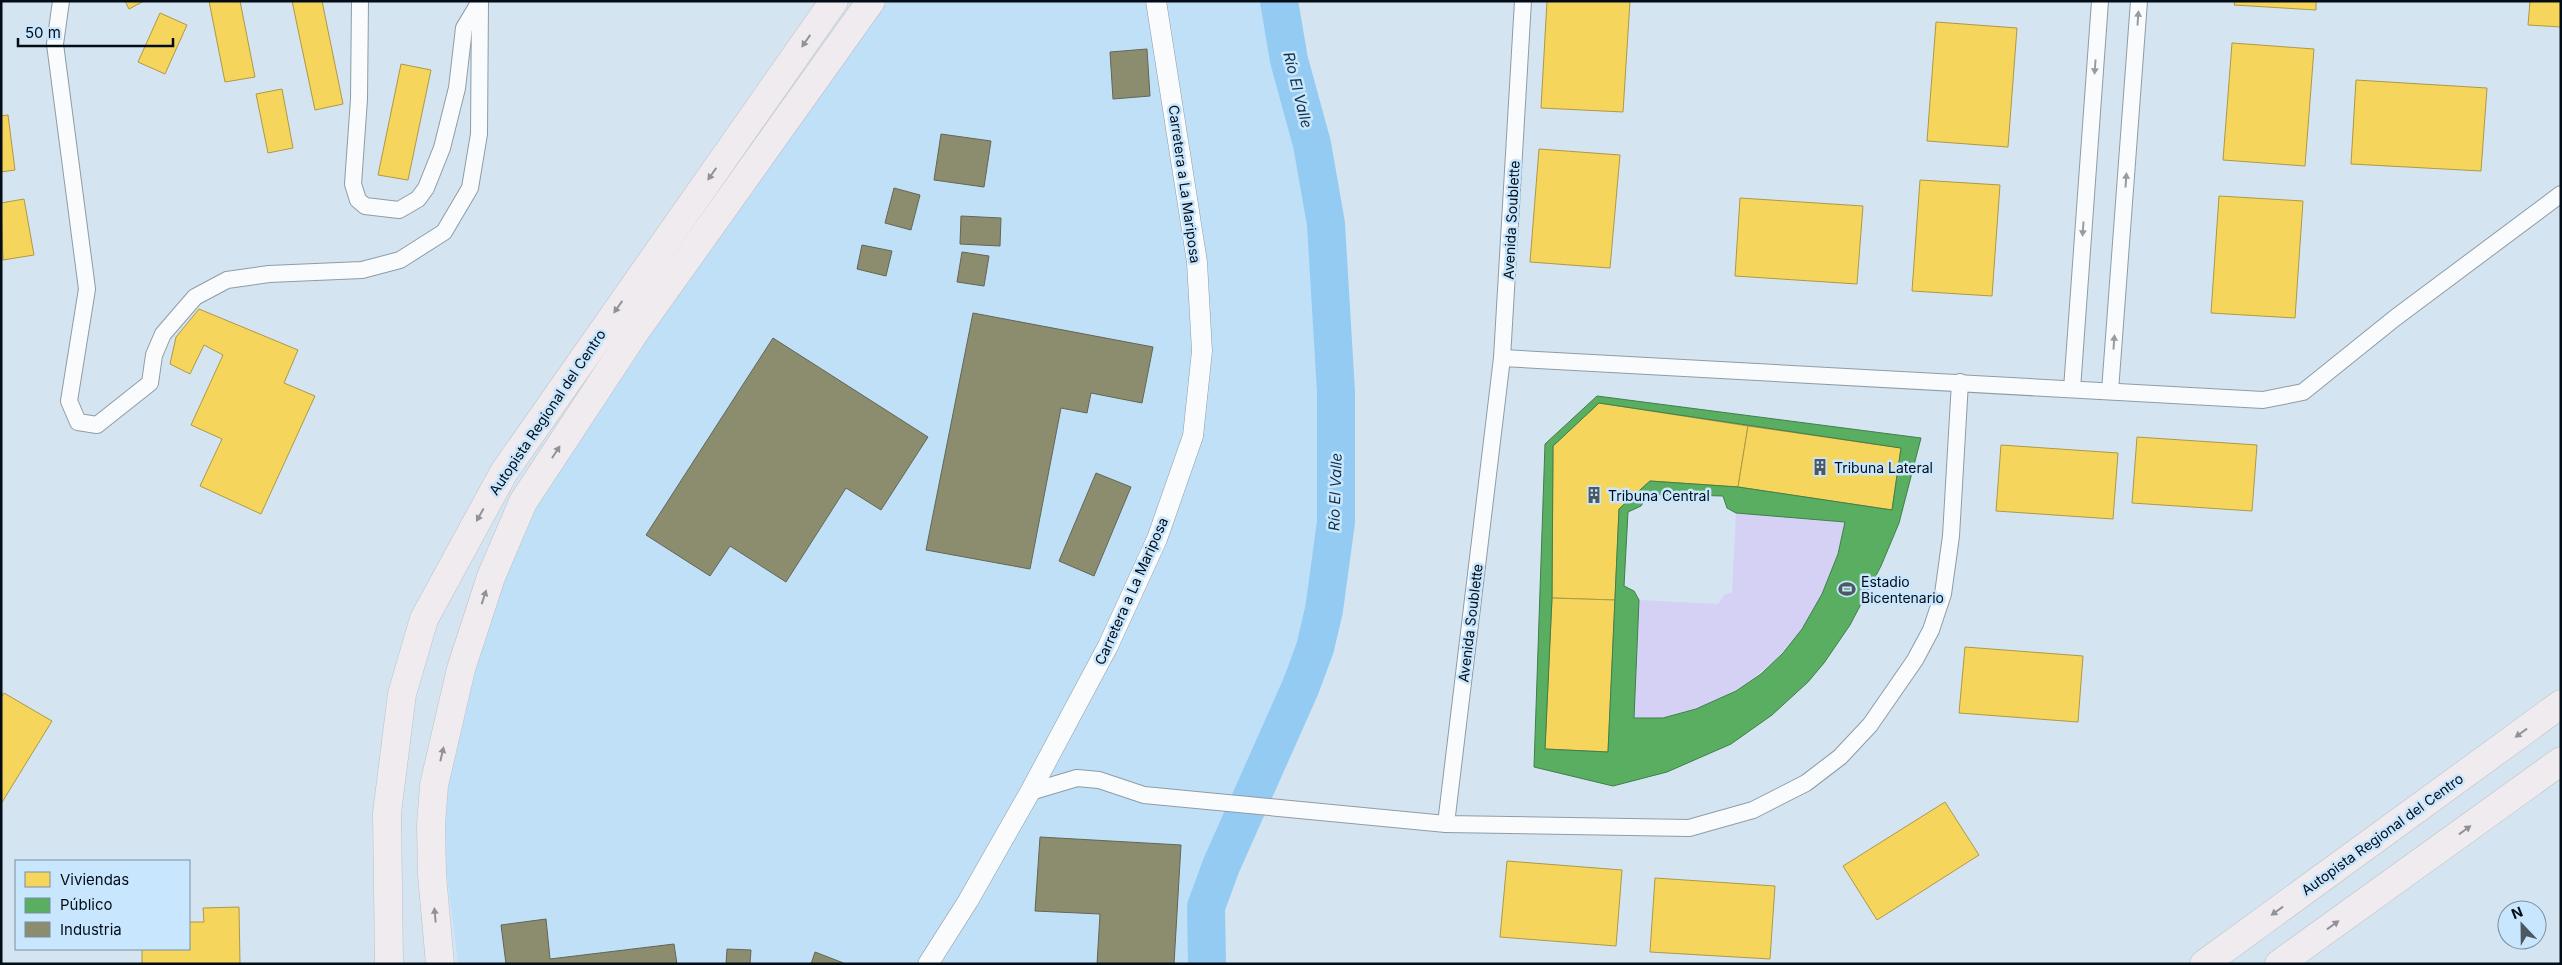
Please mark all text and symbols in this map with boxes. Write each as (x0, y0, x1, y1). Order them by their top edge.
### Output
one-way arrow (2134, 10, 2142, 26)
scale bar (18, 15, 172, 47)
text: 50 m (25, 23, 61, 42)
one-way arrow (801, 34, 811, 48)
water label: Río El Valle (1279, 50, 1317, 130)
one-way arrow (2091, 60, 2099, 76)
street label: Carretera a La Mariposa (1165, 104, 1205, 264)
street label: Avenida Soublette (1499, 160, 1523, 280)
one-way arrow (707, 167, 717, 181)
one-way arrow (2122, 172, 2130, 188)
one-way arrow (2079, 222, 2087, 238)
one-way arrow (613, 300, 623, 313)
street label: Autopista Regional del Centro (485, 326, 609, 498)
one-way arrow (2110, 334, 2118, 350)
one-way arrow (551, 446, 561, 459)
water label: Río El Valle (1324, 453, 1346, 531)
building icon: Tribuna Lateral (1810, 457, 1830, 477)
place label: Tribuna Lateral (1834, 459, 1933, 476)
building icon: Tribuna Central (1584, 485, 1604, 505)
place label: Tribuna Central (1608, 487, 1710, 504)
one-way arrow (476, 507, 484, 522)
street label: Carretera a La Mariposa (1091, 515, 1171, 667)
street label: Avenida Soublette (1454, 563, 1486, 683)
place label: Estadio Bicentenario (1861, 573, 1944, 606)
sports icon: Estadio Bicentenario (1837, 579, 1857, 599)
one-way arrow (480, 589, 488, 604)
one-way arrow (2515, 727, 2528, 738)
one-way arrow (438, 745, 446, 761)
street label: Autopista Regional del Centro (2298, 769, 2466, 899)
one-way arrow (2458, 825, 2472, 835)
legend (15, 860, 190, 950)
text: Viviendas (60, 870, 129, 889)
text: Público (60, 895, 112, 914)
north arrow (2497, 900, 2547, 950)
text: N (2509, 903, 2525, 922)
one-way arrow (2270, 906, 2284, 916)
one-way arrow (431, 907, 439, 923)
text: Industria (60, 920, 122, 939)
one-way arrow (2326, 920, 2340, 930)

